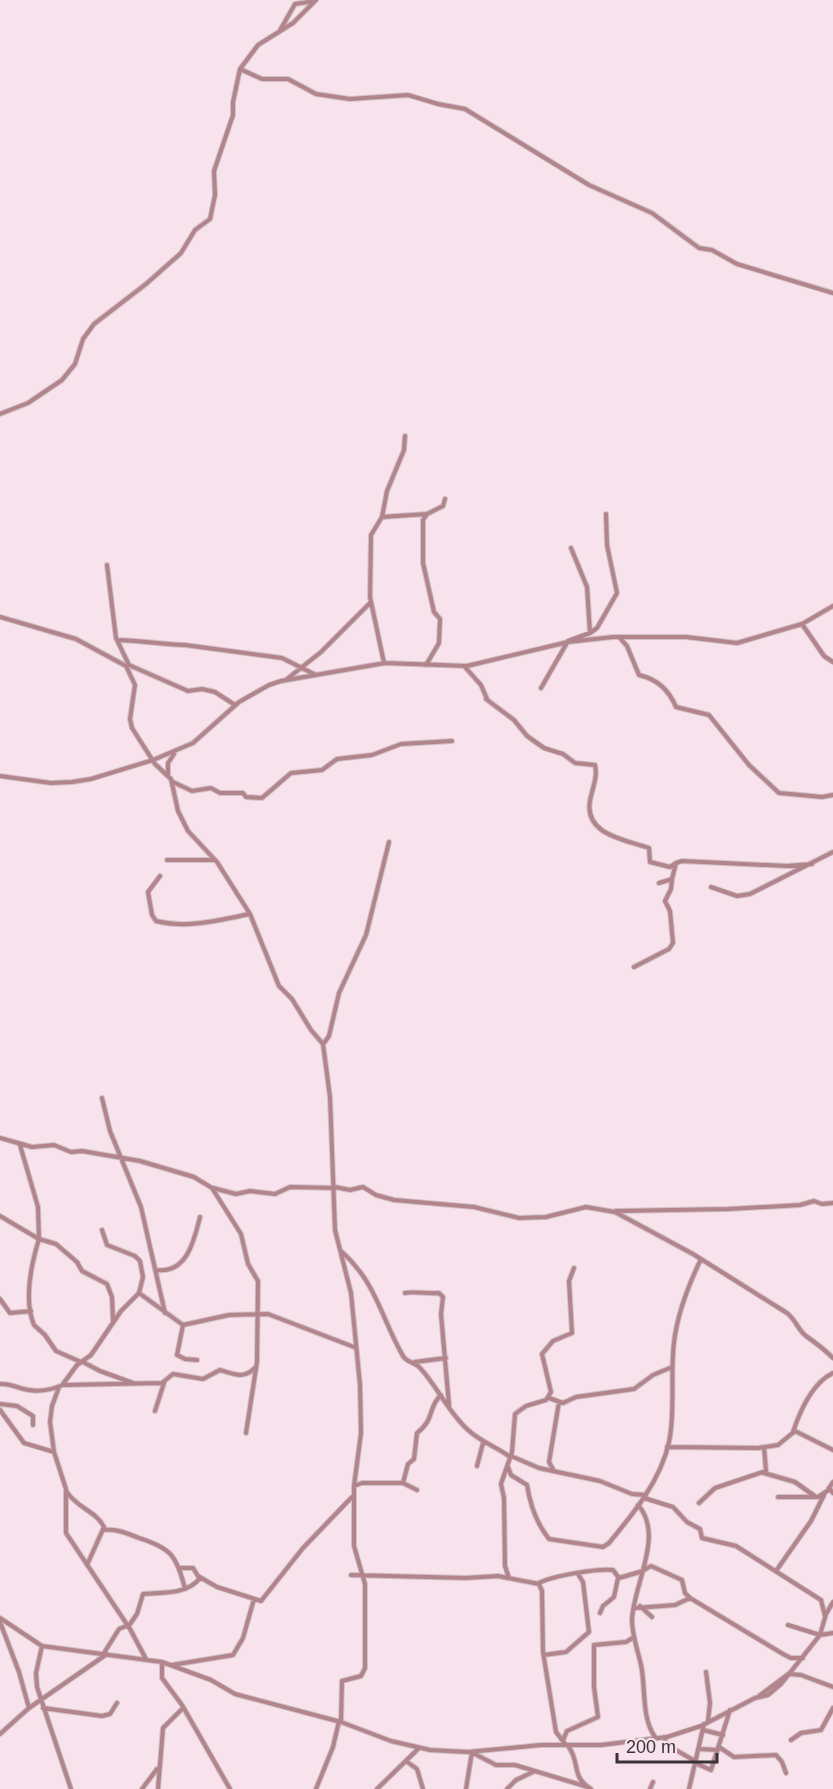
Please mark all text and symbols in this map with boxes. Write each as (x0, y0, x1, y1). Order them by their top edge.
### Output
scale bar (617, 1726, 718, 1764)
text: 200 m (626, 1737, 676, 1757)

